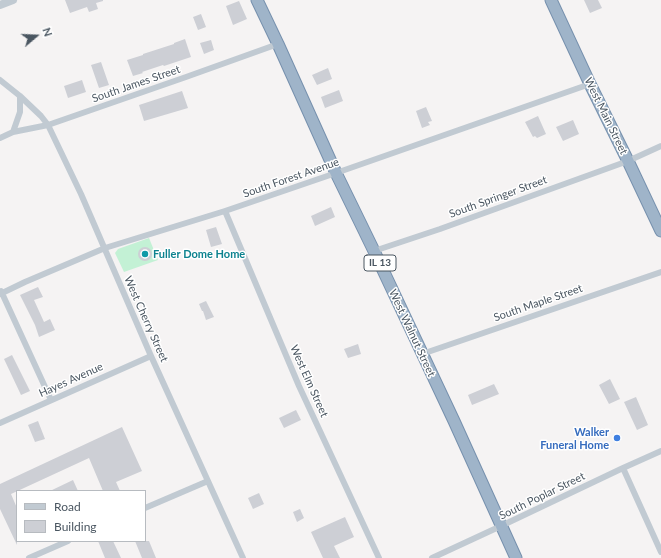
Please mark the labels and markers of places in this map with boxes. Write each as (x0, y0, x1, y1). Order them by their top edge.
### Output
place label: Fuller Dome Home (153, 247, 245, 261)
marker: Fuller Dome Home (140, 249, 150, 259)
place label: Walker Funeral Home (540, 425, 609, 451)
marker: Walker Funeral Home (612, 433, 622, 443)

